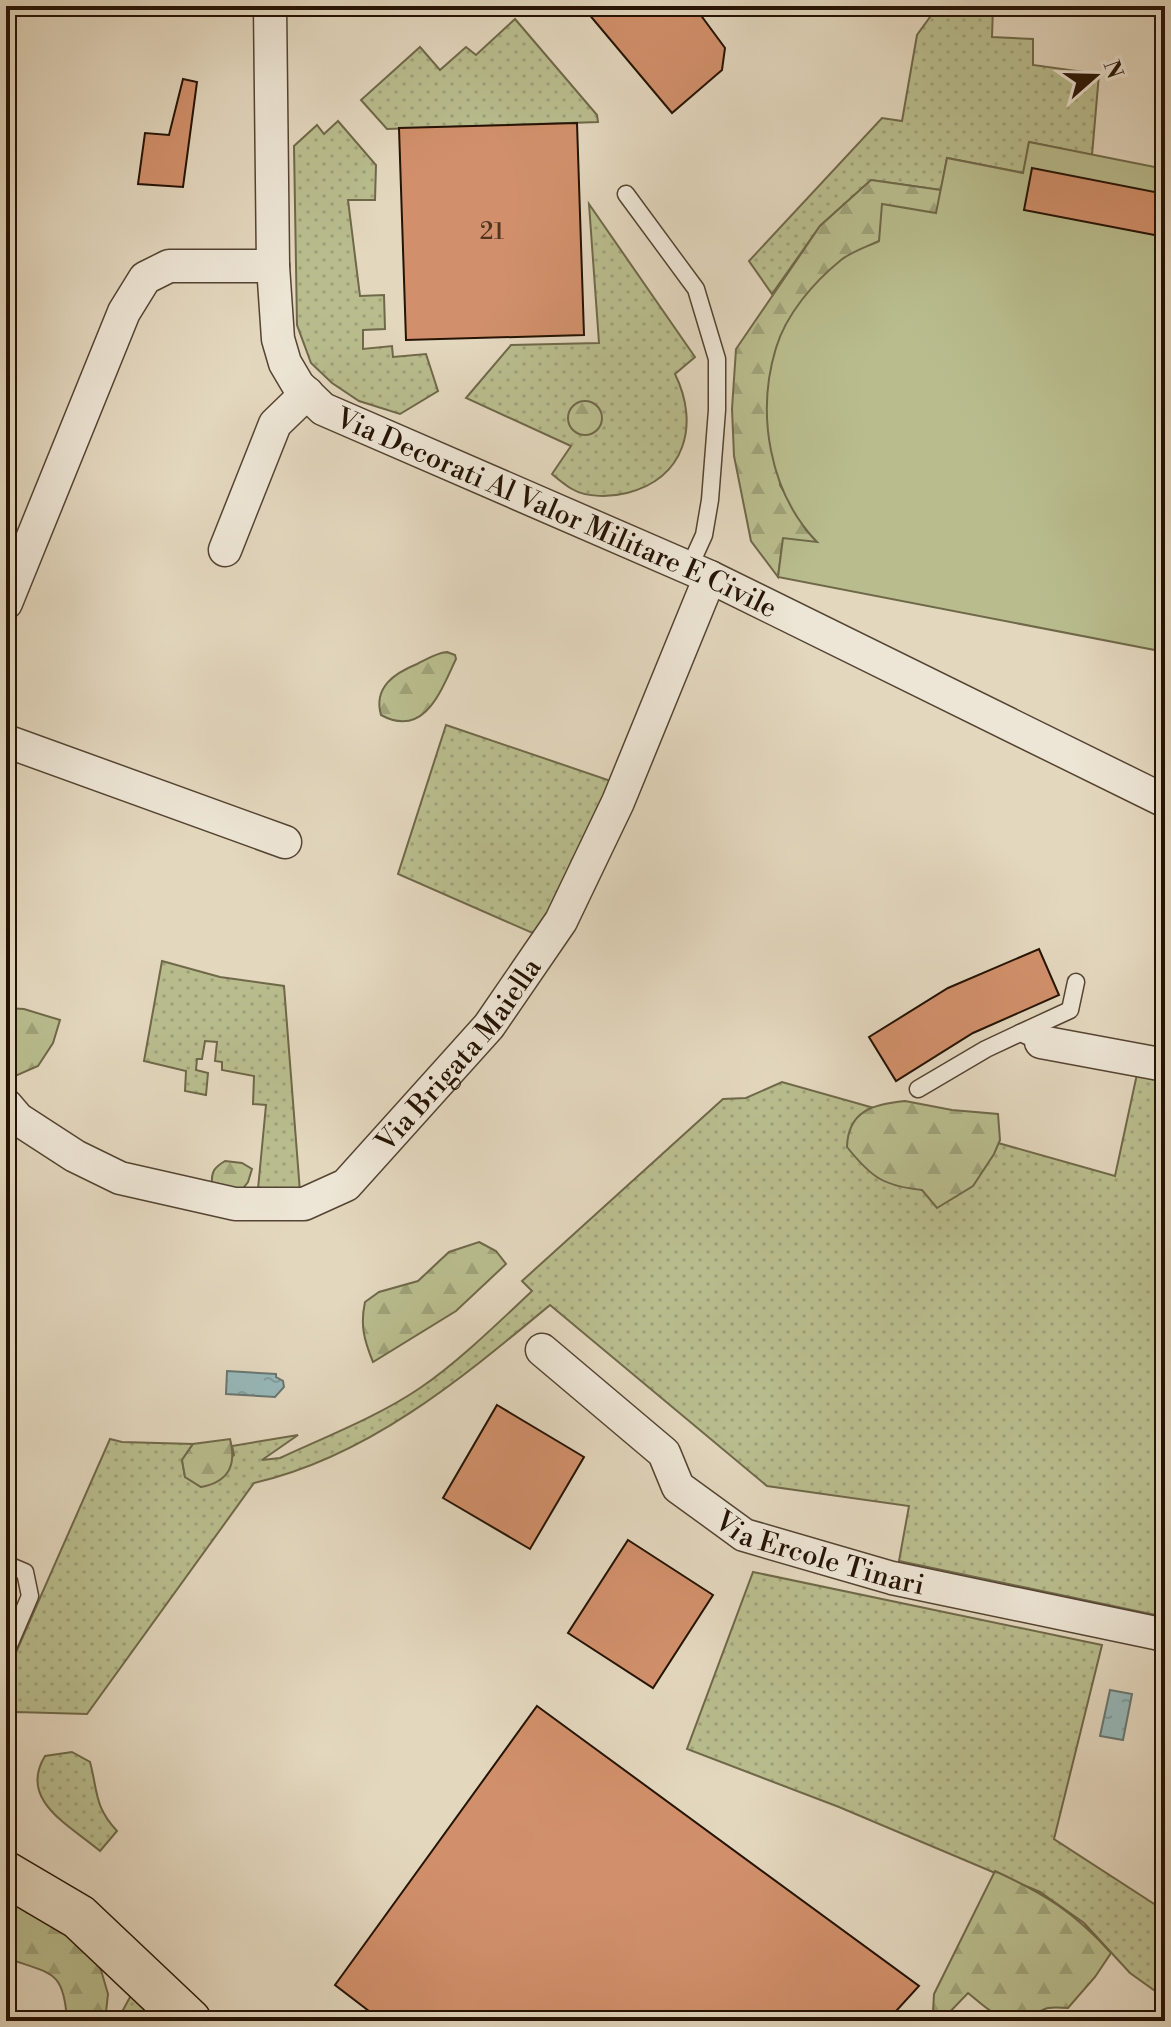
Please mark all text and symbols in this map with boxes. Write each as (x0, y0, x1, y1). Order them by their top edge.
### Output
north arrow (1055, 36, 1135, 116)
text: N (1097, 57, 1128, 83)
house number: 21 (480, 217, 505, 247)
street label: Via Decorati Al Valor Militare E Civile (330, 400, 782, 626)
street label: Via Brigata Maiella (368, 951, 550, 1160)
street label: Via Ercole Tinari (707, 1503, 928, 1603)

